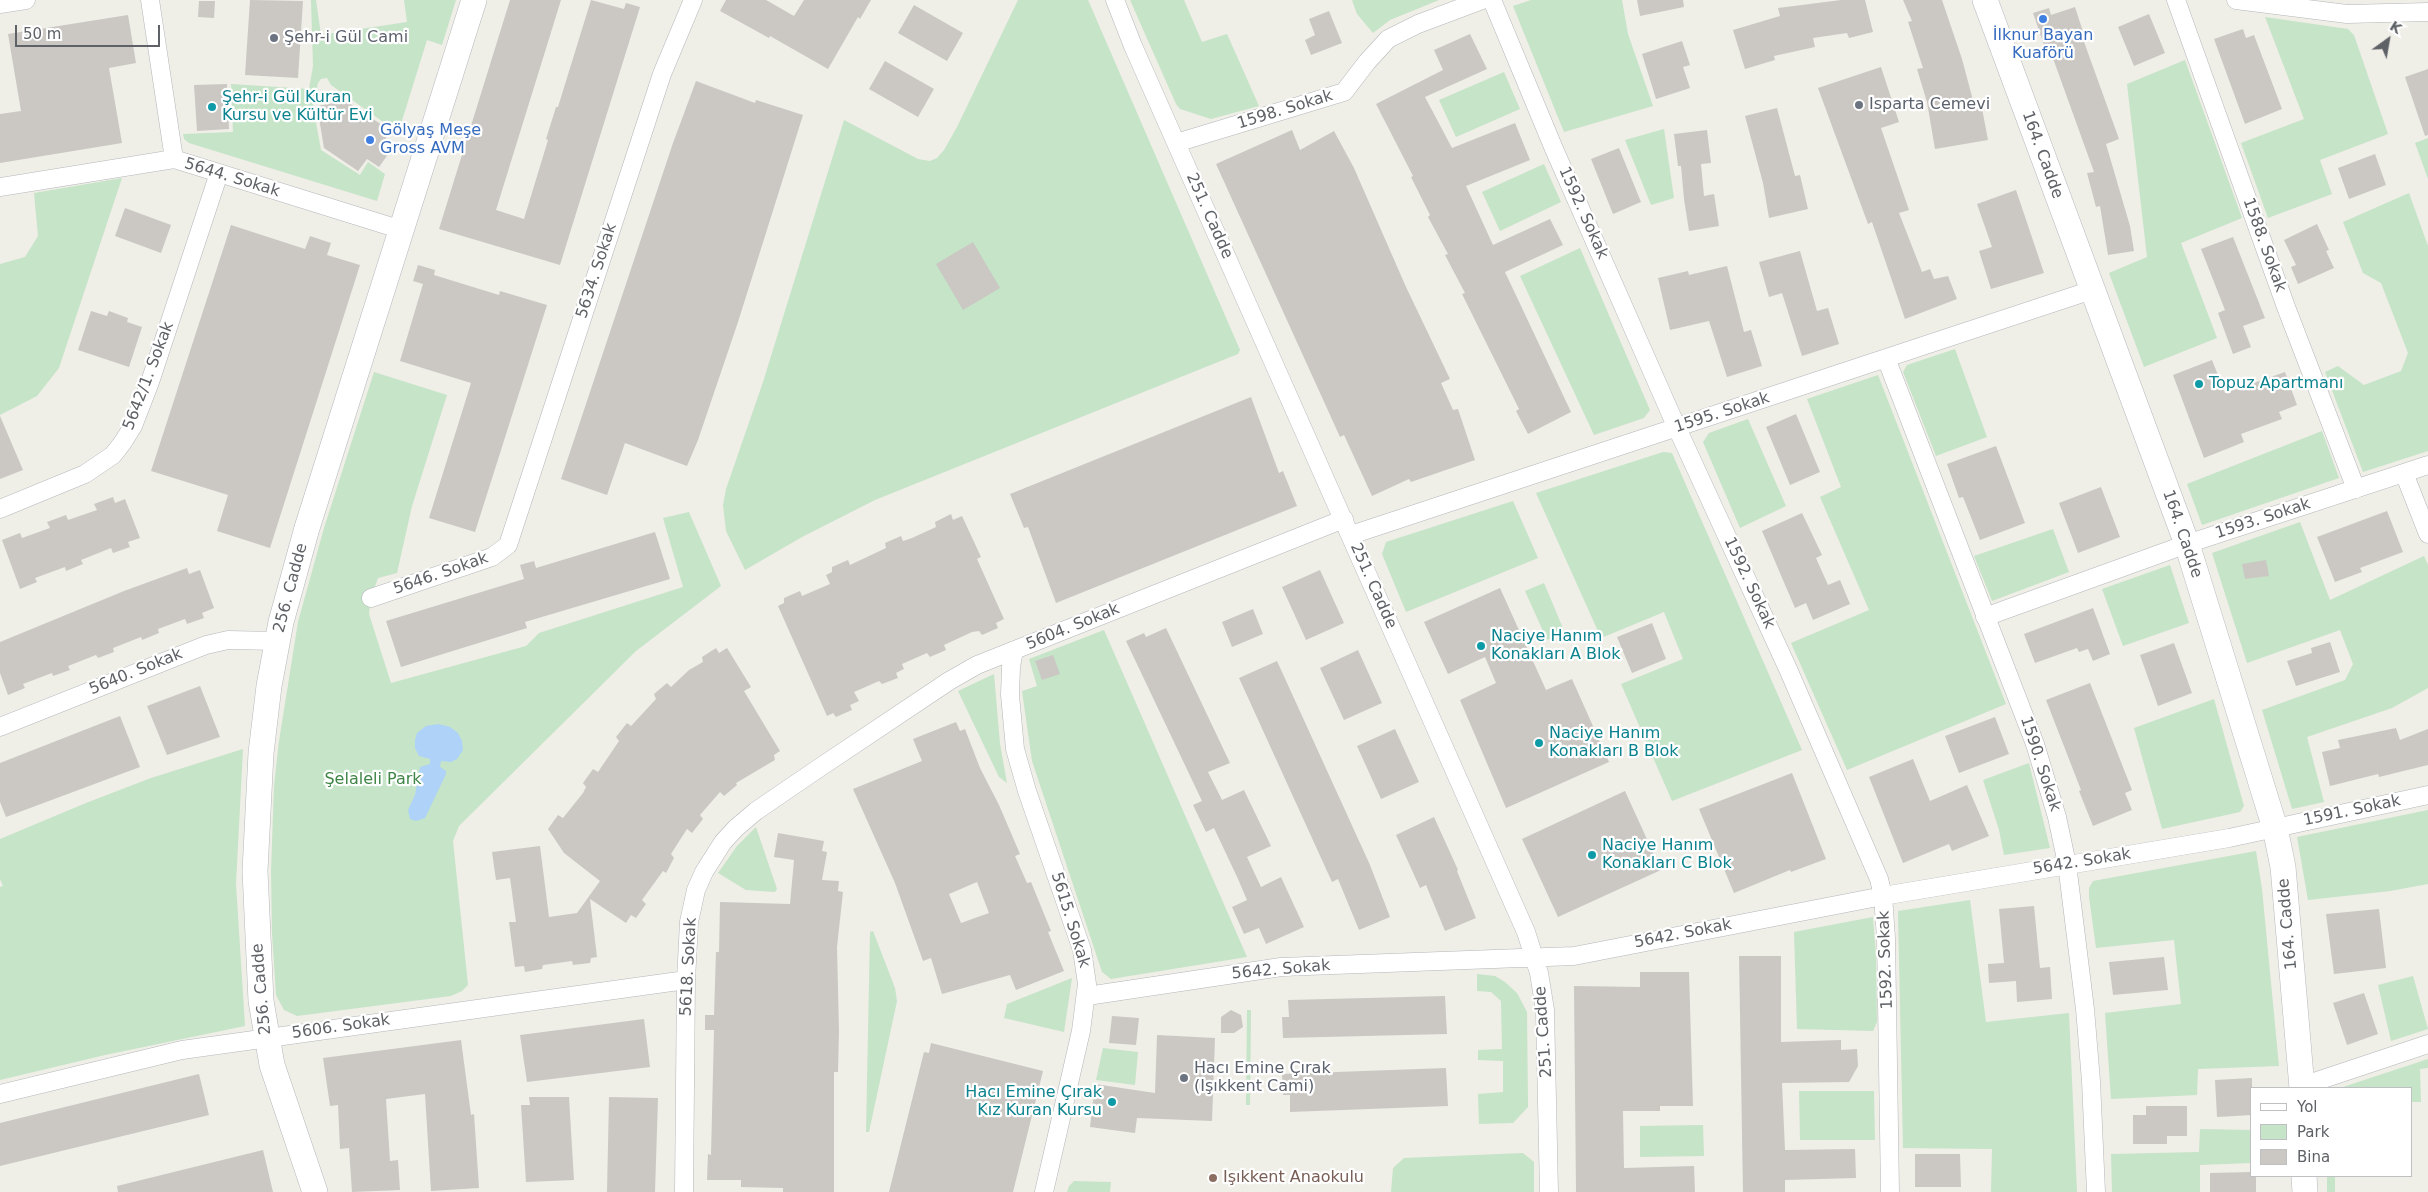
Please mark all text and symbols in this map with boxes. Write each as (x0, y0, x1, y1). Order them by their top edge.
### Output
marker: İlknur Bayan Kuaförü (2037, 13, 2049, 25)
scale bar (18, 15, 162, 47)
north arrow (2363, 15, 2413, 65)
text: K (2387, 18, 2405, 37)
text: 50 m (23, 25, 61, 43)
place label: İlknur Bayan Kuaförü (1993, 26, 2093, 64)
place label: Şehr-i Gül Cami (284, 28, 408, 48)
marker: Şehr-i Gül Cami (268, 32, 280, 44)
street label: 1598. Sokak (1235, 86, 1335, 134)
place label: Şehr-i Gül Kuran Kursu ve Kültür Evi (222, 88, 373, 126)
place label: Isparta Cemevi (1869, 95, 1990, 115)
marker: Isparta Cemevi (1853, 99, 1865, 111)
marker: Şehr-i Gül Kuran Kursu ve Kültür Evi (206, 101, 218, 113)
street label: 164. Cadde (2017, 109, 2067, 201)
place label: Gölyaş Meşe Gross AVM (380, 121, 481, 159)
marker: Gölyaş Meşe Gross AVM (364, 134, 376, 146)
street label: 5644. Sokak (182, 154, 282, 202)
street label: 1592. Sokak (1554, 164, 1612, 262)
street label: 251. Cadde (1182, 170, 1236, 262)
street label: 1588. Sokak (2238, 195, 2290, 295)
street label: 5634. Sokak (573, 221, 621, 321)
street label: 5642/1. Sokak (120, 319, 178, 433)
place label: Topuz Apartmanı (2209, 374, 2343, 394)
marker: Topuz Apartmanı (2193, 378, 2205, 390)
street label: 1595. Sokak (1672, 389, 1772, 437)
street label: 164. Cadde (2158, 487, 2206, 581)
street label: 1593. Sokak (2213, 495, 2313, 543)
street label: 1592. Sokak (1719, 534, 1779, 632)
street label: 251. Cadde (1346, 540, 1400, 632)
street label: 256. Cadde (270, 541, 312, 635)
street label: 5646. Sokak (391, 549, 491, 599)
street label: 5604. Sokak (1024, 600, 1122, 654)
place label: Naciye Hanım Konakları A Blok (1491, 627, 1621, 665)
marker: Naciye Hanım Konakları A Blok (1475, 640, 1487, 652)
street label: 5640. Sokak (87, 645, 185, 699)
street label: 1590. Sokak (2016, 714, 2064, 814)
place label: Naciye Hanım Konakları B Blok (1549, 724, 1679, 762)
marker: Naciye Hanım Konakları B Blok (1533, 737, 1545, 749)
park label: Şelaleli Park (324, 770, 422, 790)
street label: 1591. Sokak (2302, 791, 2402, 831)
place label: Naciye Hanım Konakları C Blok (1602, 836, 1732, 874)
street label: 5642. Sokak (2032, 845, 2132, 879)
marker: Naciye Hanım Konakları C Blok (1586, 849, 1598, 861)
street label: 5615. Sokak (1046, 870, 1094, 970)
street label: 164. Cadde (2274, 877, 2302, 971)
street label: 1592. Sokak (1875, 910, 1897, 1010)
street label: 5642. Sokak (1633, 915, 1733, 953)
street label: 5618. Sokak (677, 917, 701, 1017)
street label: 256. Cadde (248, 942, 276, 1036)
street label: 5642. Sokak (1231, 956, 1331, 984)
street label: 251. Cadde (1531, 986, 1557, 1078)
street label: 5606. Sokak (291, 1011, 391, 1043)
place label: Hacı Emine Çırak (Işıkkent Cami) (1194, 1059, 1331, 1097)
marker: Hacı Emine Çırak (Işıkkent Cami) (1178, 1072, 1190, 1084)
place label: Hacı Emine Çırak Kız Kuran Kursu (965, 1083, 1102, 1121)
legend (2250, 1087, 2413, 1177)
marker: Hacı Emine Çırak Kız Kuran Kursu (1106, 1096, 1118, 1108)
text: Yol (2297, 1098, 2318, 1116)
text: Park (2297, 1123, 2329, 1141)
text: Bina (2297, 1148, 2330, 1166)
place label: Işıkkent Anaokulu (1223, 1168, 1364, 1188)
marker: Işıkkent Anaokulu (1207, 1172, 1219, 1184)

